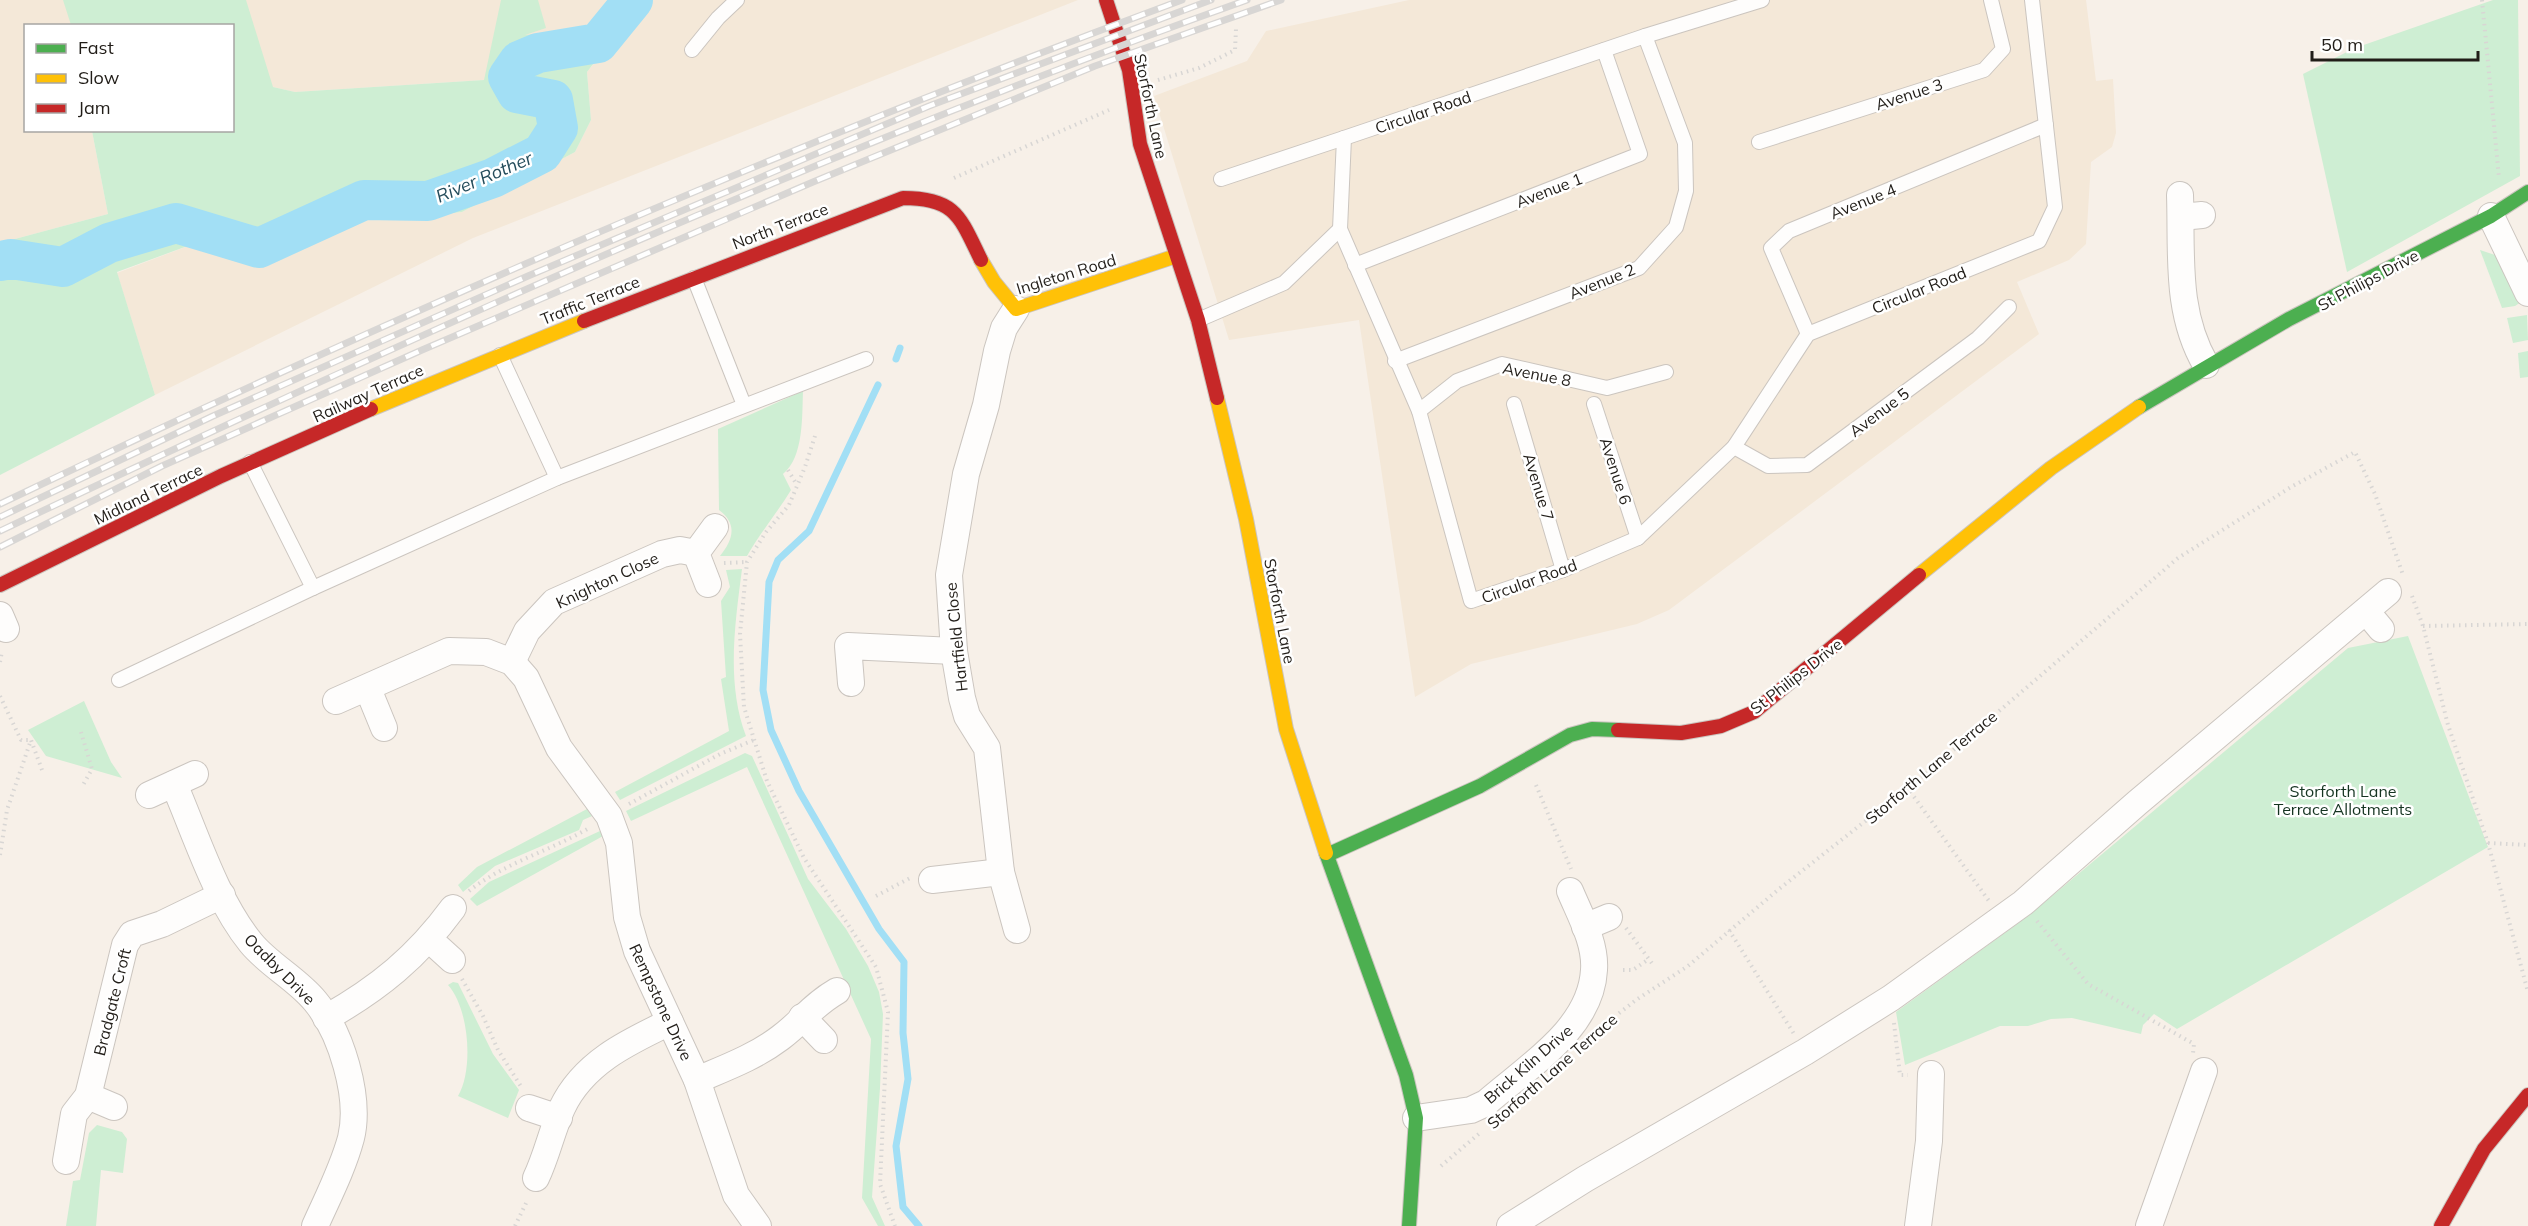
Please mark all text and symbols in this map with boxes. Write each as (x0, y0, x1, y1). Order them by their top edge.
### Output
legend (24, 24, 234, 132)
scale bar (2312, 24, 2478, 62)
text: 50 m (2321, 33, 2363, 56)
text: Fast (78, 36, 114, 59)
street label: Storforth Lane (1130, 52, 1172, 160)
text: Slow (78, 66, 120, 89)
street label: Avenue 3 (1873, 74, 1945, 114)
street label: Circular Road (1372, 86, 1474, 138)
text: Jam (78, 96, 111, 119)
water label: River Rother (432, 146, 537, 208)
street label: Avenue 1 (1513, 168, 1585, 212)
street label: Avenue 4 (1827, 179, 1899, 223)
street label: North Terrace (729, 199, 831, 253)
street label: St Philips Drive (2314, 245, 2422, 315)
street label: Ingleton Road (1014, 249, 1118, 299)
street label: Avenue 2 (1566, 259, 1638, 303)
street label: Circular Road (1869, 262, 1969, 318)
street label: Traffic Terrace (538, 271, 642, 329)
street label: Avenue 8 (1501, 358, 1573, 390)
street label: Railway Terrace (310, 360, 426, 426)
street label: Avenue 5 (1845, 383, 1913, 441)
street label: Avenue 6 (1596, 435, 1636, 507)
street label: Avenue 7 (1519, 451, 1559, 523)
street label: Midland Terrace (90, 459, 206, 529)
street label: Knighton Close (552, 547, 662, 613)
street label: Circular Road (1478, 554, 1580, 608)
street label: Storforth Lane (1260, 557, 1300, 665)
street label: Hartfield Close (940, 581, 972, 693)
street label: St Philips Drive (1746, 634, 1846, 718)
street label: Storforth Lane Terrace (1861, 706, 2001, 828)
park label: Storforth Lane Terrace Allotments (2274, 781, 2412, 819)
street label: Oadby Drive (240, 929, 320, 1009)
street label: Rempstone Drive (625, 940, 697, 1064)
street label: Bradgate Croft (89, 946, 135, 1058)
street label: Storforth Lane Terrace (1483, 1009, 1621, 1133)
street label: Brick Kiln Drive (1480, 1020, 1576, 1108)

